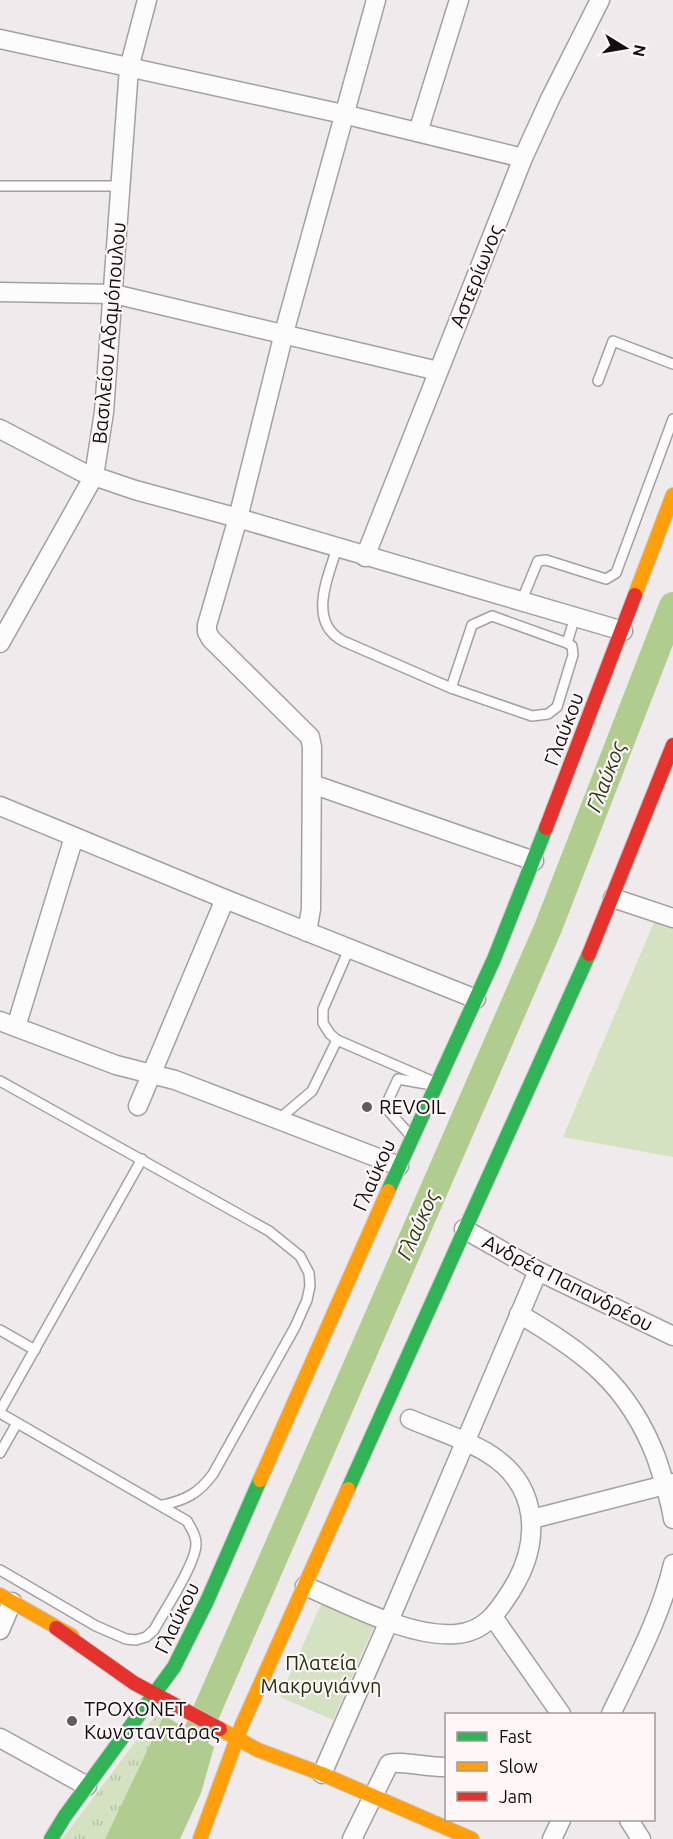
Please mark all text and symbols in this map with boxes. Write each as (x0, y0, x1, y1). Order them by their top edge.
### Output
north arrow (595, 18, 655, 78)
text: N (630, 43, 650, 58)
street label: Βασιλείου Αδαμόπουλου (87, 221, 130, 445)
street label: Αστερίωνος (445, 221, 507, 330)
street label: Γλαύκου (539, 689, 588, 769)
water label: Γλαύκος (581, 737, 630, 815)
place label: REVOIL (379, 1095, 446, 1118)
marker: REVOIL (360, 1100, 374, 1114)
street label: Γλαύκου (348, 1135, 400, 1214)
water label: Γλαύκος (391, 1185, 443, 1263)
street label: Ανδρέα Παπανδρέου (479, 1230, 657, 1335)
street label: Γλαύκου (149, 1578, 204, 1657)
park label: Πλατεία Μακρυγιάννη (261, 1651, 381, 1697)
place label: ΤΡΟΧΟΝΕΤ Κωνσταντάρας (84, 1697, 219, 1743)
legend (445, 1713, 655, 1821)
marker: ΤΡΟΧΟΝΕΤ Κωνσταντάρας (65, 1714, 79, 1728)
text: Fast (499, 1726, 532, 1746)
text: Slow (499, 1756, 538, 1776)
text: Jam (499, 1786, 533, 1806)

